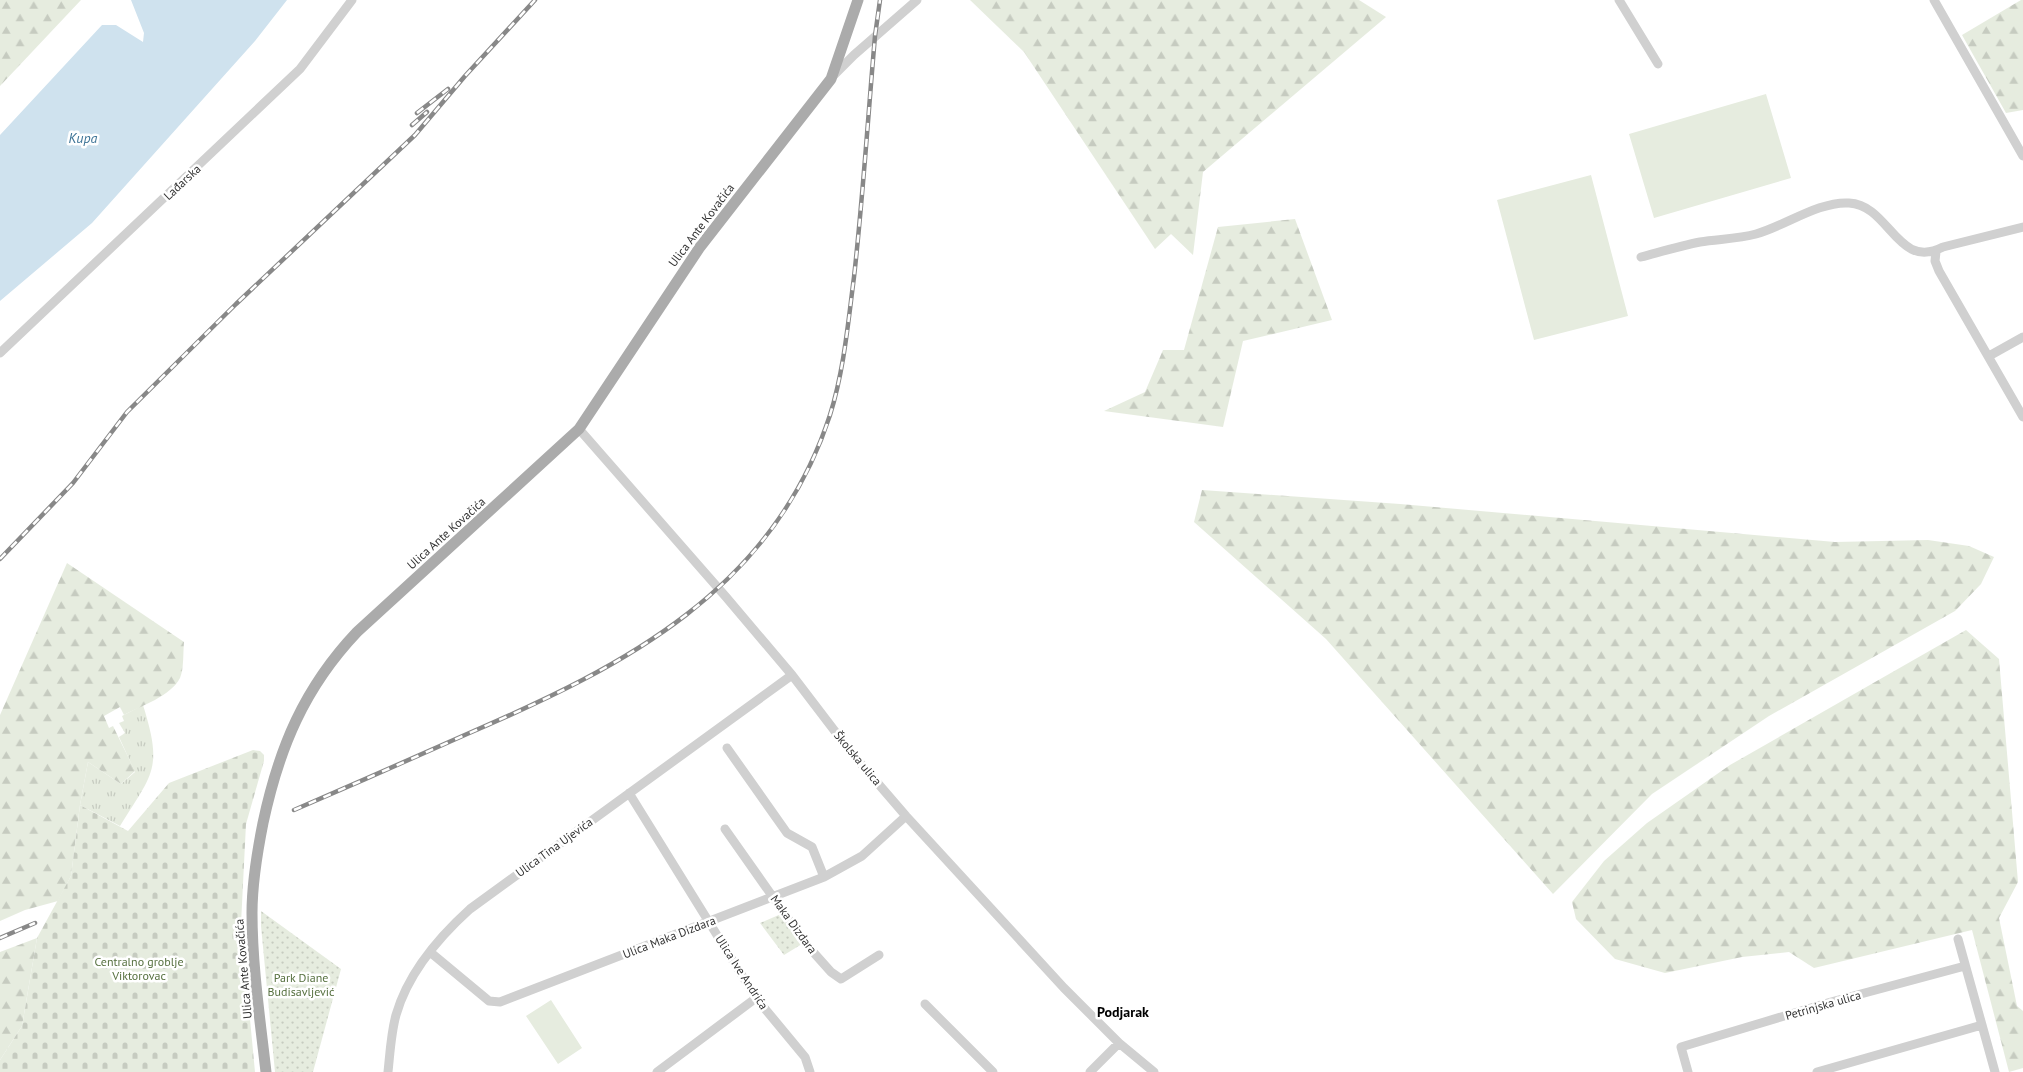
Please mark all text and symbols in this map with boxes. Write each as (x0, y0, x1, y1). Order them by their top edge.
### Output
water label: Kupa (69, 129, 98, 147)
street label: Lađarska (160, 161, 204, 203)
street label: Ulica Ante Kovačića (665, 180, 737, 270)
street label: Ulica Ante Kovačića (404, 494, 488, 572)
street label: Školska ulica (831, 728, 885, 788)
street label: Ulica Tina Ujevića (513, 814, 595, 880)
street label: Maka Dizdara (768, 892, 820, 956)
street label: Ulica Maka Dizdara (620, 912, 718, 962)
street label: Ulica Ante Kovačića (231, 918, 255, 1020)
street label: Ulica Ive Andrića (712, 932, 772, 1012)
park label: Centralno groblje Viktorovac (94, 954, 184, 983)
park label: Park Diane Budisavljević (268, 970, 335, 999)
street label: Petrinjska ulica (1783, 987, 1863, 1023)
district label: Podjarak (1097, 1003, 1149, 1021)

